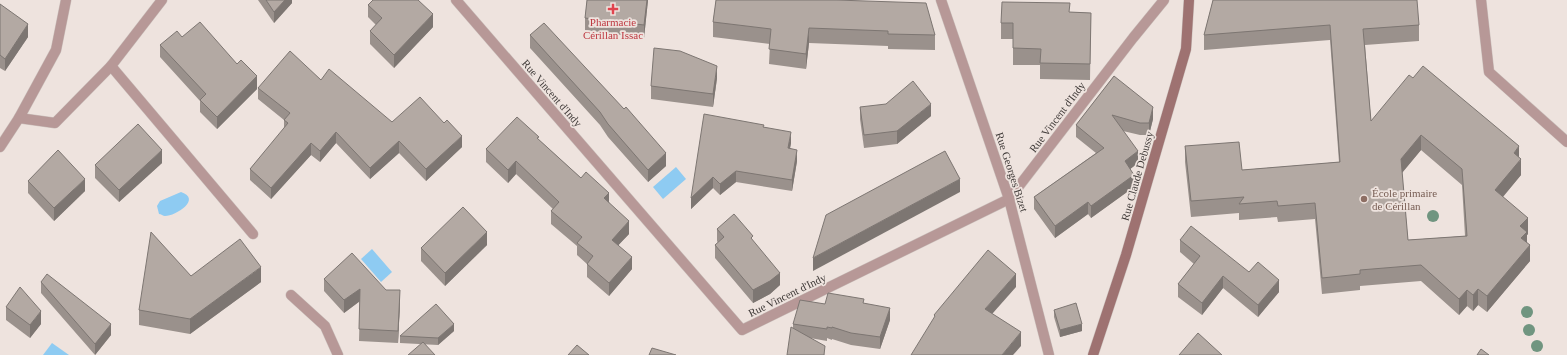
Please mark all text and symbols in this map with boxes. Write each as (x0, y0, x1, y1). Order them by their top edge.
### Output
marker: Pharmacie Cérillan Issac (608, 4, 618, 14)
place label: Pharmacie Cérillan Issac (583, 16, 643, 41)
street label: Rue Vincent d'Indy (520, 57, 585, 129)
street label: Rue Vincent d'Indy (1027, 79, 1088, 154)
street label: Rue Claude Debussy (1119, 130, 1156, 222)
street label: Rue Georges Bizet (993, 131, 1031, 213)
place label: École primaire de Cérillan (1372, 187, 1437, 212)
marker: École primaire de Cérillan (1359, 194, 1369, 204)
street label: Rue Vincent d'Indy (746, 271, 828, 319)

